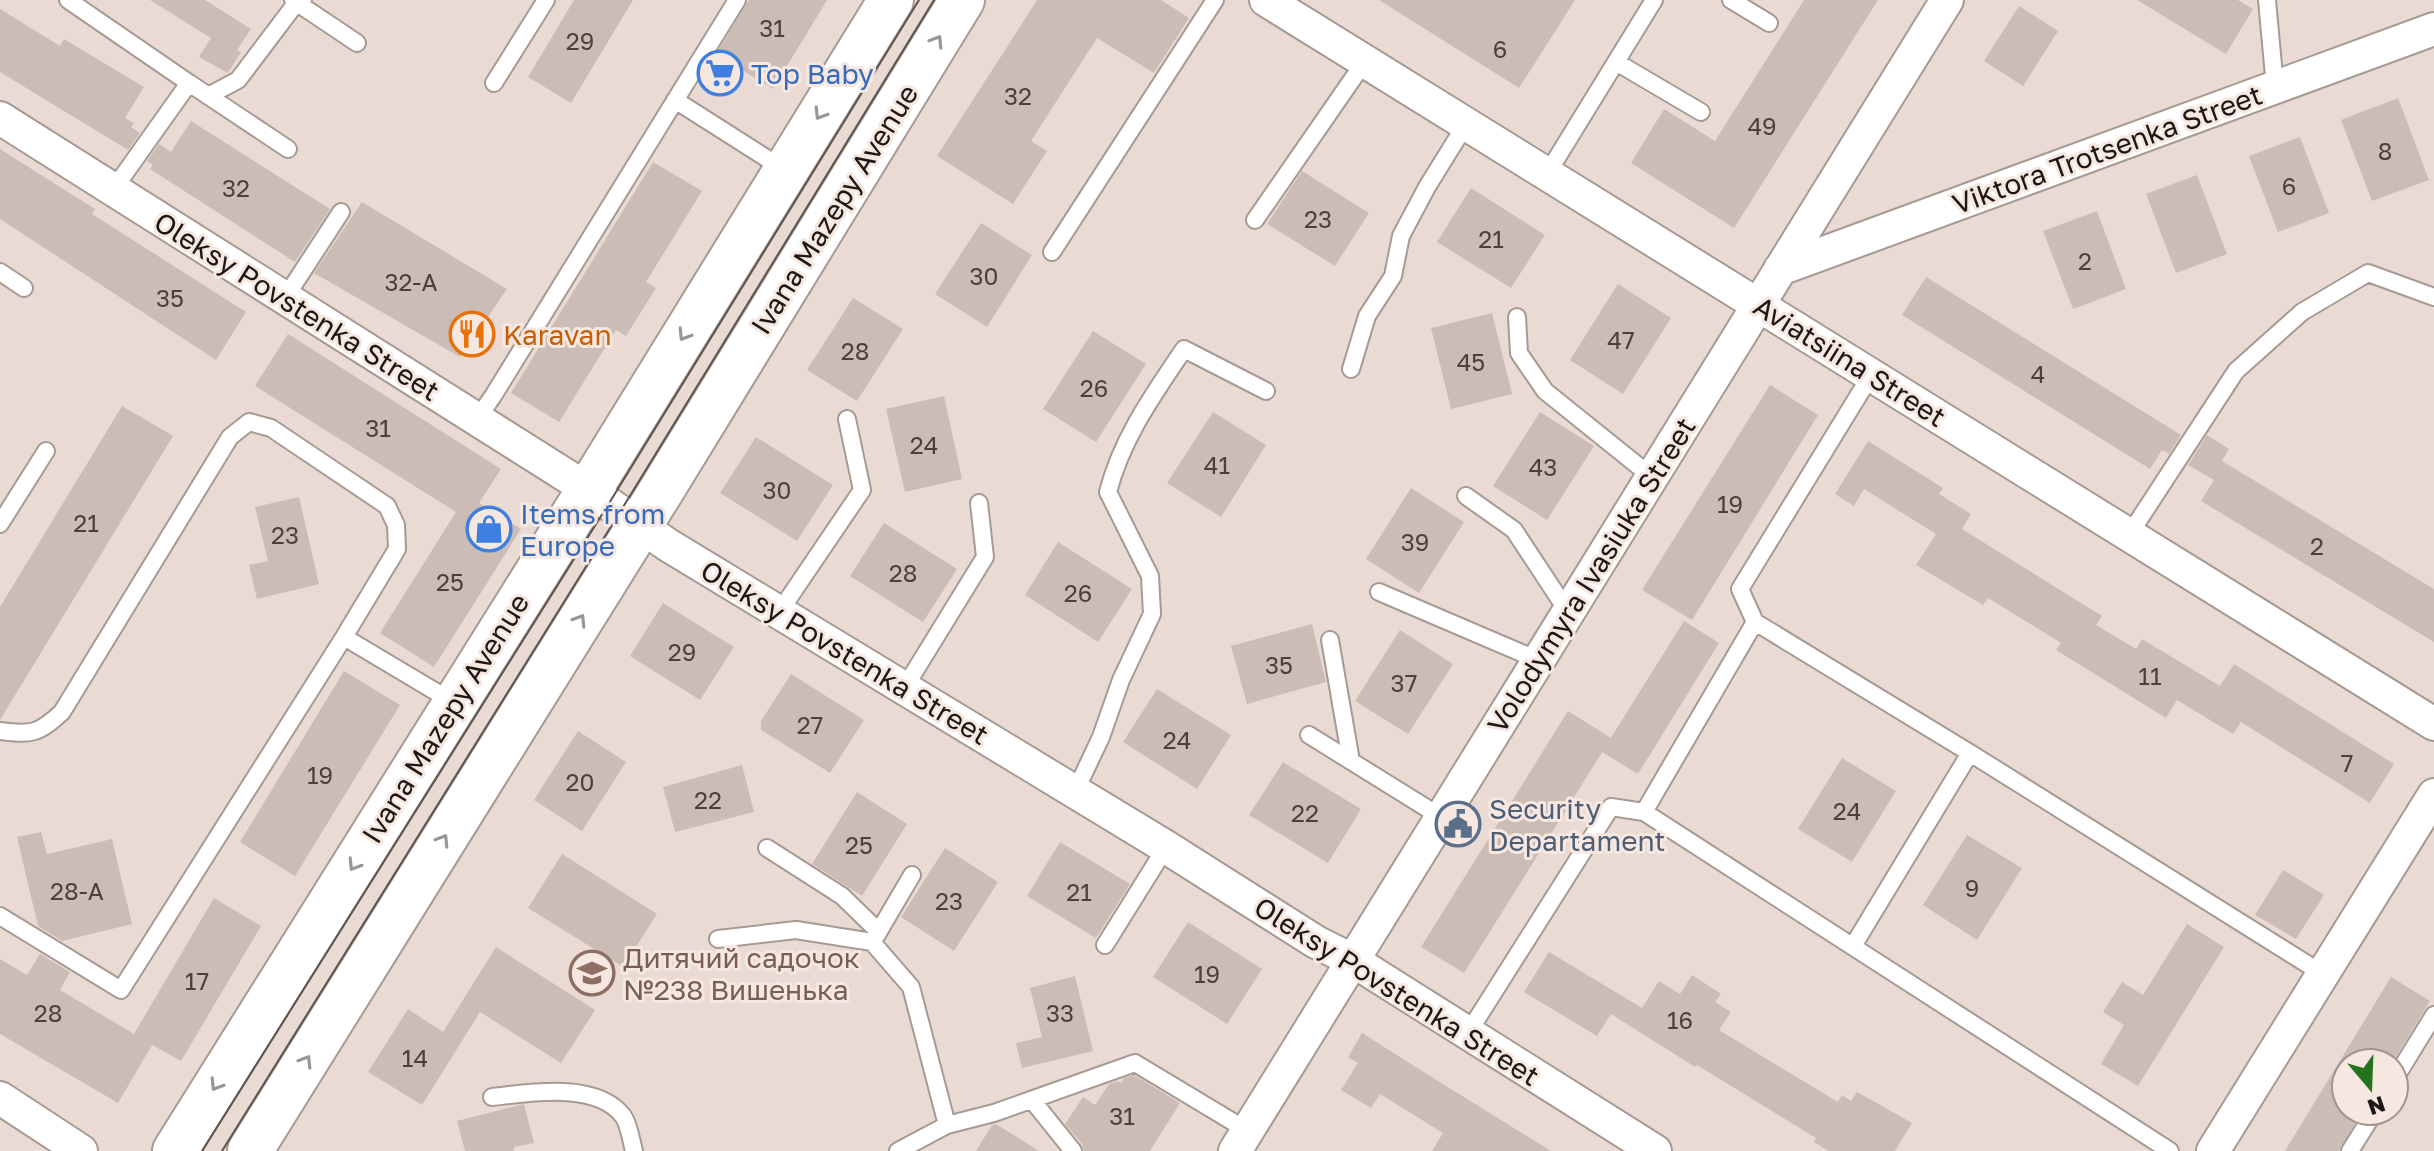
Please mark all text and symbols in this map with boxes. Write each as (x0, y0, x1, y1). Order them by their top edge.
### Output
house number: 31 (759, 13, 785, 42)
house number: 29 (566, 26, 594, 55)
house number: 6 (1493, 34, 1507, 63)
one-way arrow (927, 35, 943, 50)
supermarket icon: Top Baby (696, 49, 744, 97)
place label: Top Baby (751, 57, 874, 90)
street label: Ivana Mazepy Avenue (744, 78, 924, 340)
street label: Viktora Trotsenka Street (1948, 78, 2266, 220)
house number: 32 (1004, 81, 1032, 110)
one-way arrow (815, 105, 830, 120)
house number: 49 (1747, 111, 1777, 140)
house number: 8 (2378, 136, 2392, 165)
house number: 6 (2282, 171, 2296, 200)
house number: 32 (222, 173, 250, 202)
house number: 23 (1304, 204, 1332, 233)
street label: Oleksy Povstenka Street (148, 205, 446, 407)
house number: 21 (1478, 224, 1504, 253)
house number: 2 (2078, 246, 2092, 275)
house number: 30 (970, 261, 998, 290)
house number: 32-А (384, 267, 438, 296)
house number: 35 (156, 283, 184, 312)
street label: Aviatsiina Street (1748, 289, 1952, 433)
restaurant icon: Karavan (448, 310, 496, 358)
place label: Karavan (503, 318, 612, 351)
house number: 47 (1607, 325, 1635, 354)
one-way arrow (678, 326, 693, 341)
house number: 28 (841, 336, 869, 365)
house number: 45 (1457, 347, 1485, 376)
house number: 4 (2031, 359, 2045, 388)
house number: 26 (1080, 373, 1108, 402)
street label: Volodymyra Ivasiuka Street (1480, 411, 1702, 739)
house number: 31 (365, 413, 391, 442)
house number: 24 (910, 430, 938, 459)
house number: 41 (1204, 450, 1230, 479)
house number: 43 (1529, 452, 1557, 481)
house number: 30 (763, 475, 791, 504)
house number: 19 (1717, 489, 1743, 518)
place label: Items from Europe (520, 497, 665, 562)
shop icon: Items from Europe (465, 505, 513, 553)
house number: 21 (73, 508, 99, 537)
house number: 23 (271, 520, 299, 549)
house number: 39 (1401, 527, 1429, 556)
house number: 2 (2310, 531, 2324, 560)
street label: Oleksy Povstenka Street (695, 553, 995, 751)
house number: 28 (889, 558, 917, 587)
house number: 25 (436, 567, 464, 596)
house number: 26 (1064, 578, 1092, 607)
street label: Ivana Mazepy Avenue (355, 587, 535, 849)
one-way arrow (571, 614, 586, 628)
house number: 29 (668, 637, 696, 666)
house number: 35 (1265, 650, 1293, 679)
house number: 11 (2138, 661, 2162, 690)
house number: 37 (1391, 668, 1417, 697)
house number: 27 (797, 710, 823, 739)
house number: 24 (1163, 725, 1191, 754)
house number: 7 (2341, 748, 2353, 777)
house number: 19 (307, 760, 333, 789)
house number: 20 (566, 767, 594, 796)
house number: 22 (694, 785, 722, 814)
place label: Security Departament (1489, 792, 1666, 857)
house number: 24 (1833, 796, 1861, 825)
house number: 22 (1291, 798, 1319, 827)
public building icon: Security Departament (1434, 800, 1482, 848)
house number: 25 (845, 830, 873, 859)
one-way arrow (433, 834, 449, 849)
one-way arrow (348, 856, 363, 870)
house number: 9 (1965, 873, 1979, 902)
house number: 28-А (50, 876, 104, 905)
house number: 21 (1066, 877, 1092, 906)
house number: 23 (935, 886, 963, 915)
street label: Oleksy Povstenka Street (1248, 890, 1546, 1092)
place label: Дитячий садочок №238 Вишенька (623, 941, 860, 1006)
school or university icon: Дитячий садочок №238 Вишенька (568, 949, 616, 997)
house number: 19 (1194, 959, 1220, 988)
house number: 17 (185, 966, 209, 995)
house number: 28 (34, 998, 62, 1027)
house number: 33 (1046, 998, 1074, 1027)
house number: 16 (1667, 1005, 1693, 1034)
house number: 14 (402, 1043, 428, 1072)
north arrow (2330, 1047, 2410, 1127)
one-way arrow (296, 1055, 311, 1070)
one-way arrow (211, 1076, 226, 1091)
text: N (2364, 1091, 2389, 1122)
house number: 31 (1109, 1101, 1135, 1130)

